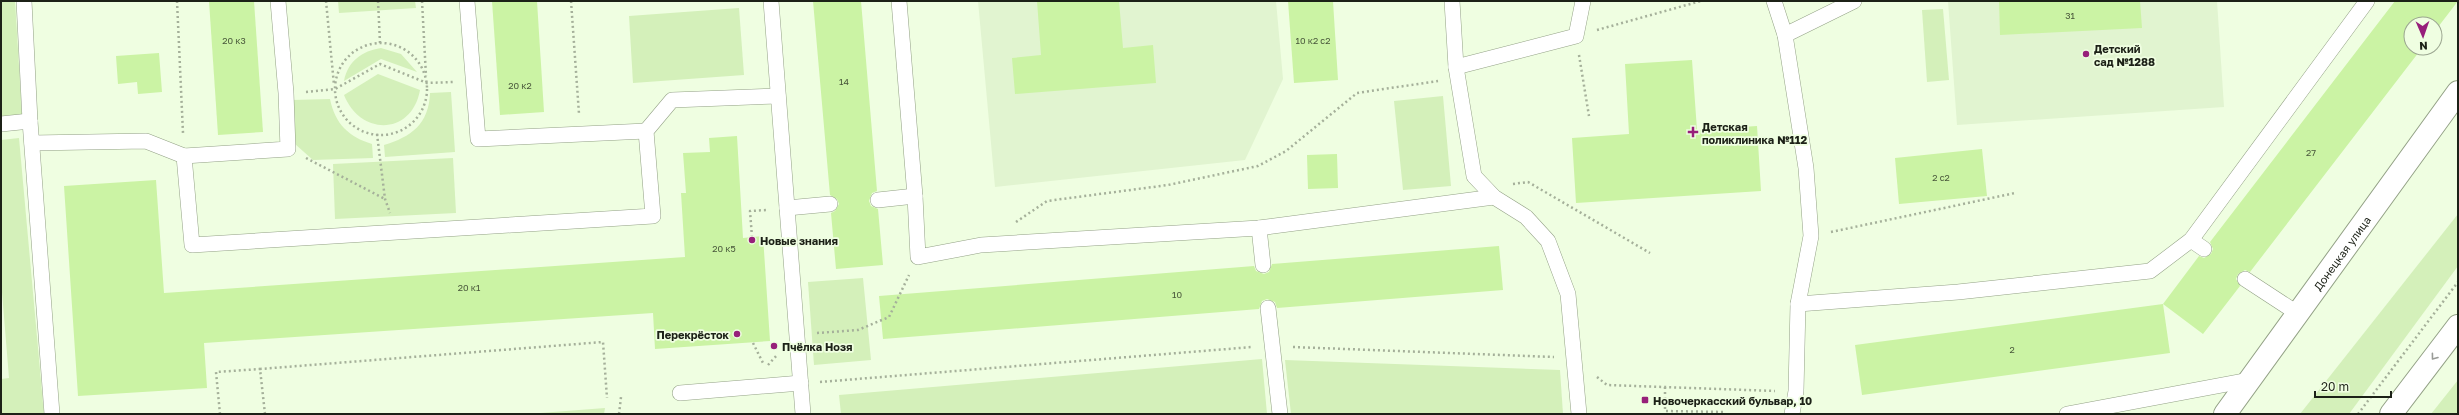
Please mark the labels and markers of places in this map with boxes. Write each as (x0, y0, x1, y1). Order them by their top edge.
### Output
place label: Детский сад №1288 (2094, 42, 2155, 68)
marker: Детский сад №1288 (2081, 49, 2091, 59)
place label: Детская поликлиника №112 (1702, 120, 1808, 146)
marker: Детская поликлиника №112 (1687, 126, 1699, 138)
place label: Новые знания (760, 234, 838, 247)
marker: Новые знания (747, 235, 757, 245)
place label: Перекрёсток (656, 328, 730, 341)
marker: Перекрёсток (732, 329, 742, 339)
place label: Пчёлка Нозя (782, 340, 852, 353)
marker: Пчёлка Нозя (769, 341, 779, 351)
place label: Новочеркасский бульвар, 10 (1653, 394, 1812, 407)
marker: Новочеркасский бульвар, 10 (1640, 395, 1650, 405)

